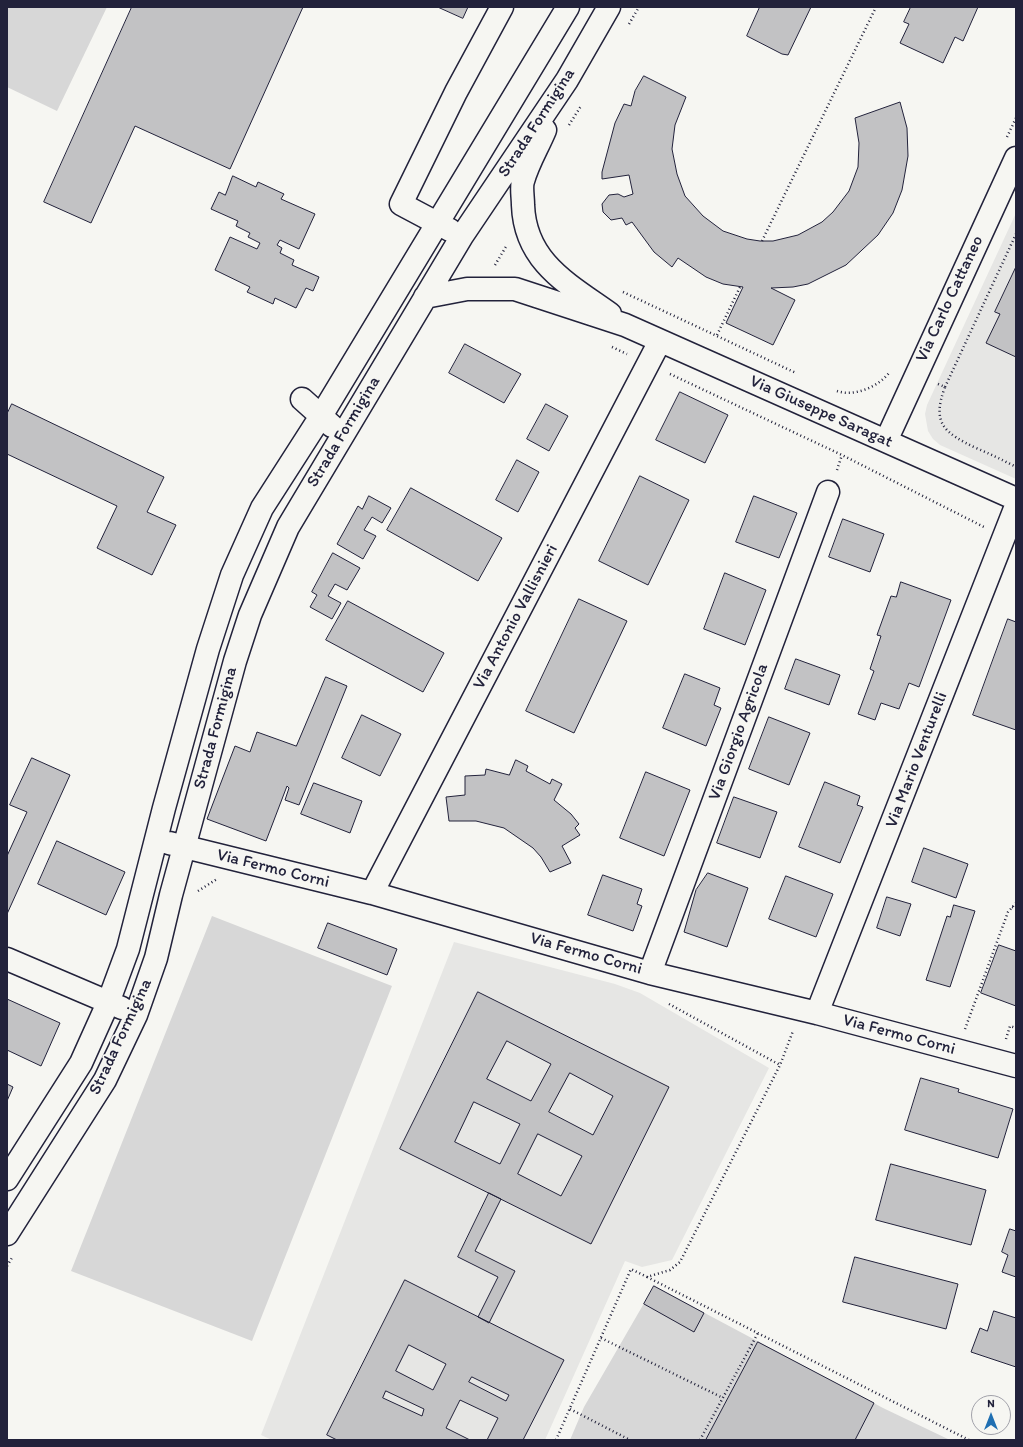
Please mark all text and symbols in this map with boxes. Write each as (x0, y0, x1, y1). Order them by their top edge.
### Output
street label: Strada Formigina (494, 65, 580, 181)
street label: Via Carlo Cattaneo (912, 233, 988, 365)
street label: Via Giuseppe Saragat (746, 371, 896, 453)
street label: Strada Formigina (303, 373, 385, 491)
street label: Via Antonio Vallisnieri (469, 541, 563, 693)
street label: Via Giorgio Agricola (705, 661, 773, 803)
street label: Strada Formigina (190, 665, 242, 791)
street label: Via Mario Venturelli (882, 689, 952, 831)
street label: Via Fermo Corni (214, 845, 332, 893)
street label: Via Fermo Corni (528, 928, 644, 980)
street label: Strada Formigina (85, 976, 157, 1098)
street label: Via Fermo Corni (841, 1010, 957, 1060)
north arrow (971, 1395, 1011, 1435)
text: N (987, 1397, 995, 1410)

